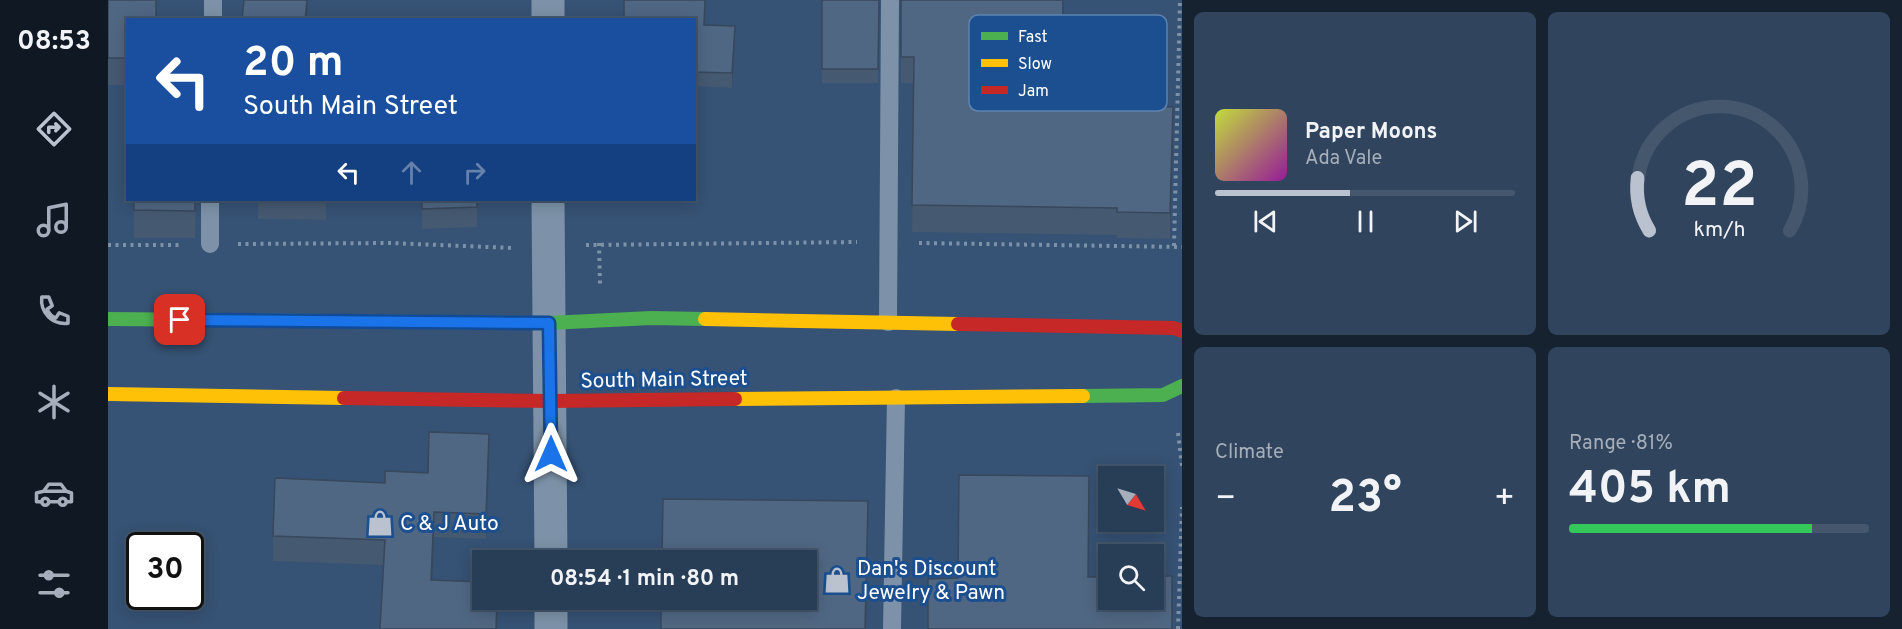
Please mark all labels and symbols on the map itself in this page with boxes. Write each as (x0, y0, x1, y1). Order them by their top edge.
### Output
legend (969, 15, 1167, 111)
text: Fast (1018, 28, 1048, 48)
text: Slow (1018, 55, 1052, 75)
text: Jam (1018, 82, 1049, 102)
pin (154, 294, 205, 345)
street label: South Main Street (580, 366, 748, 395)
position arrow (519, 422, 583, 486)
north arrow (1098, 466, 1164, 532)
shop icon: C & J Auto (365, 508, 395, 538)
place label: C & J Auto (400, 511, 499, 538)
speed limit sign: 30 (126, 532, 204, 610)
place label: Dan's Discount Jewelry & Pawn (857, 556, 1005, 607)
shop icon: Dan's Discount Jewelry & Pawn (822, 565, 852, 595)

